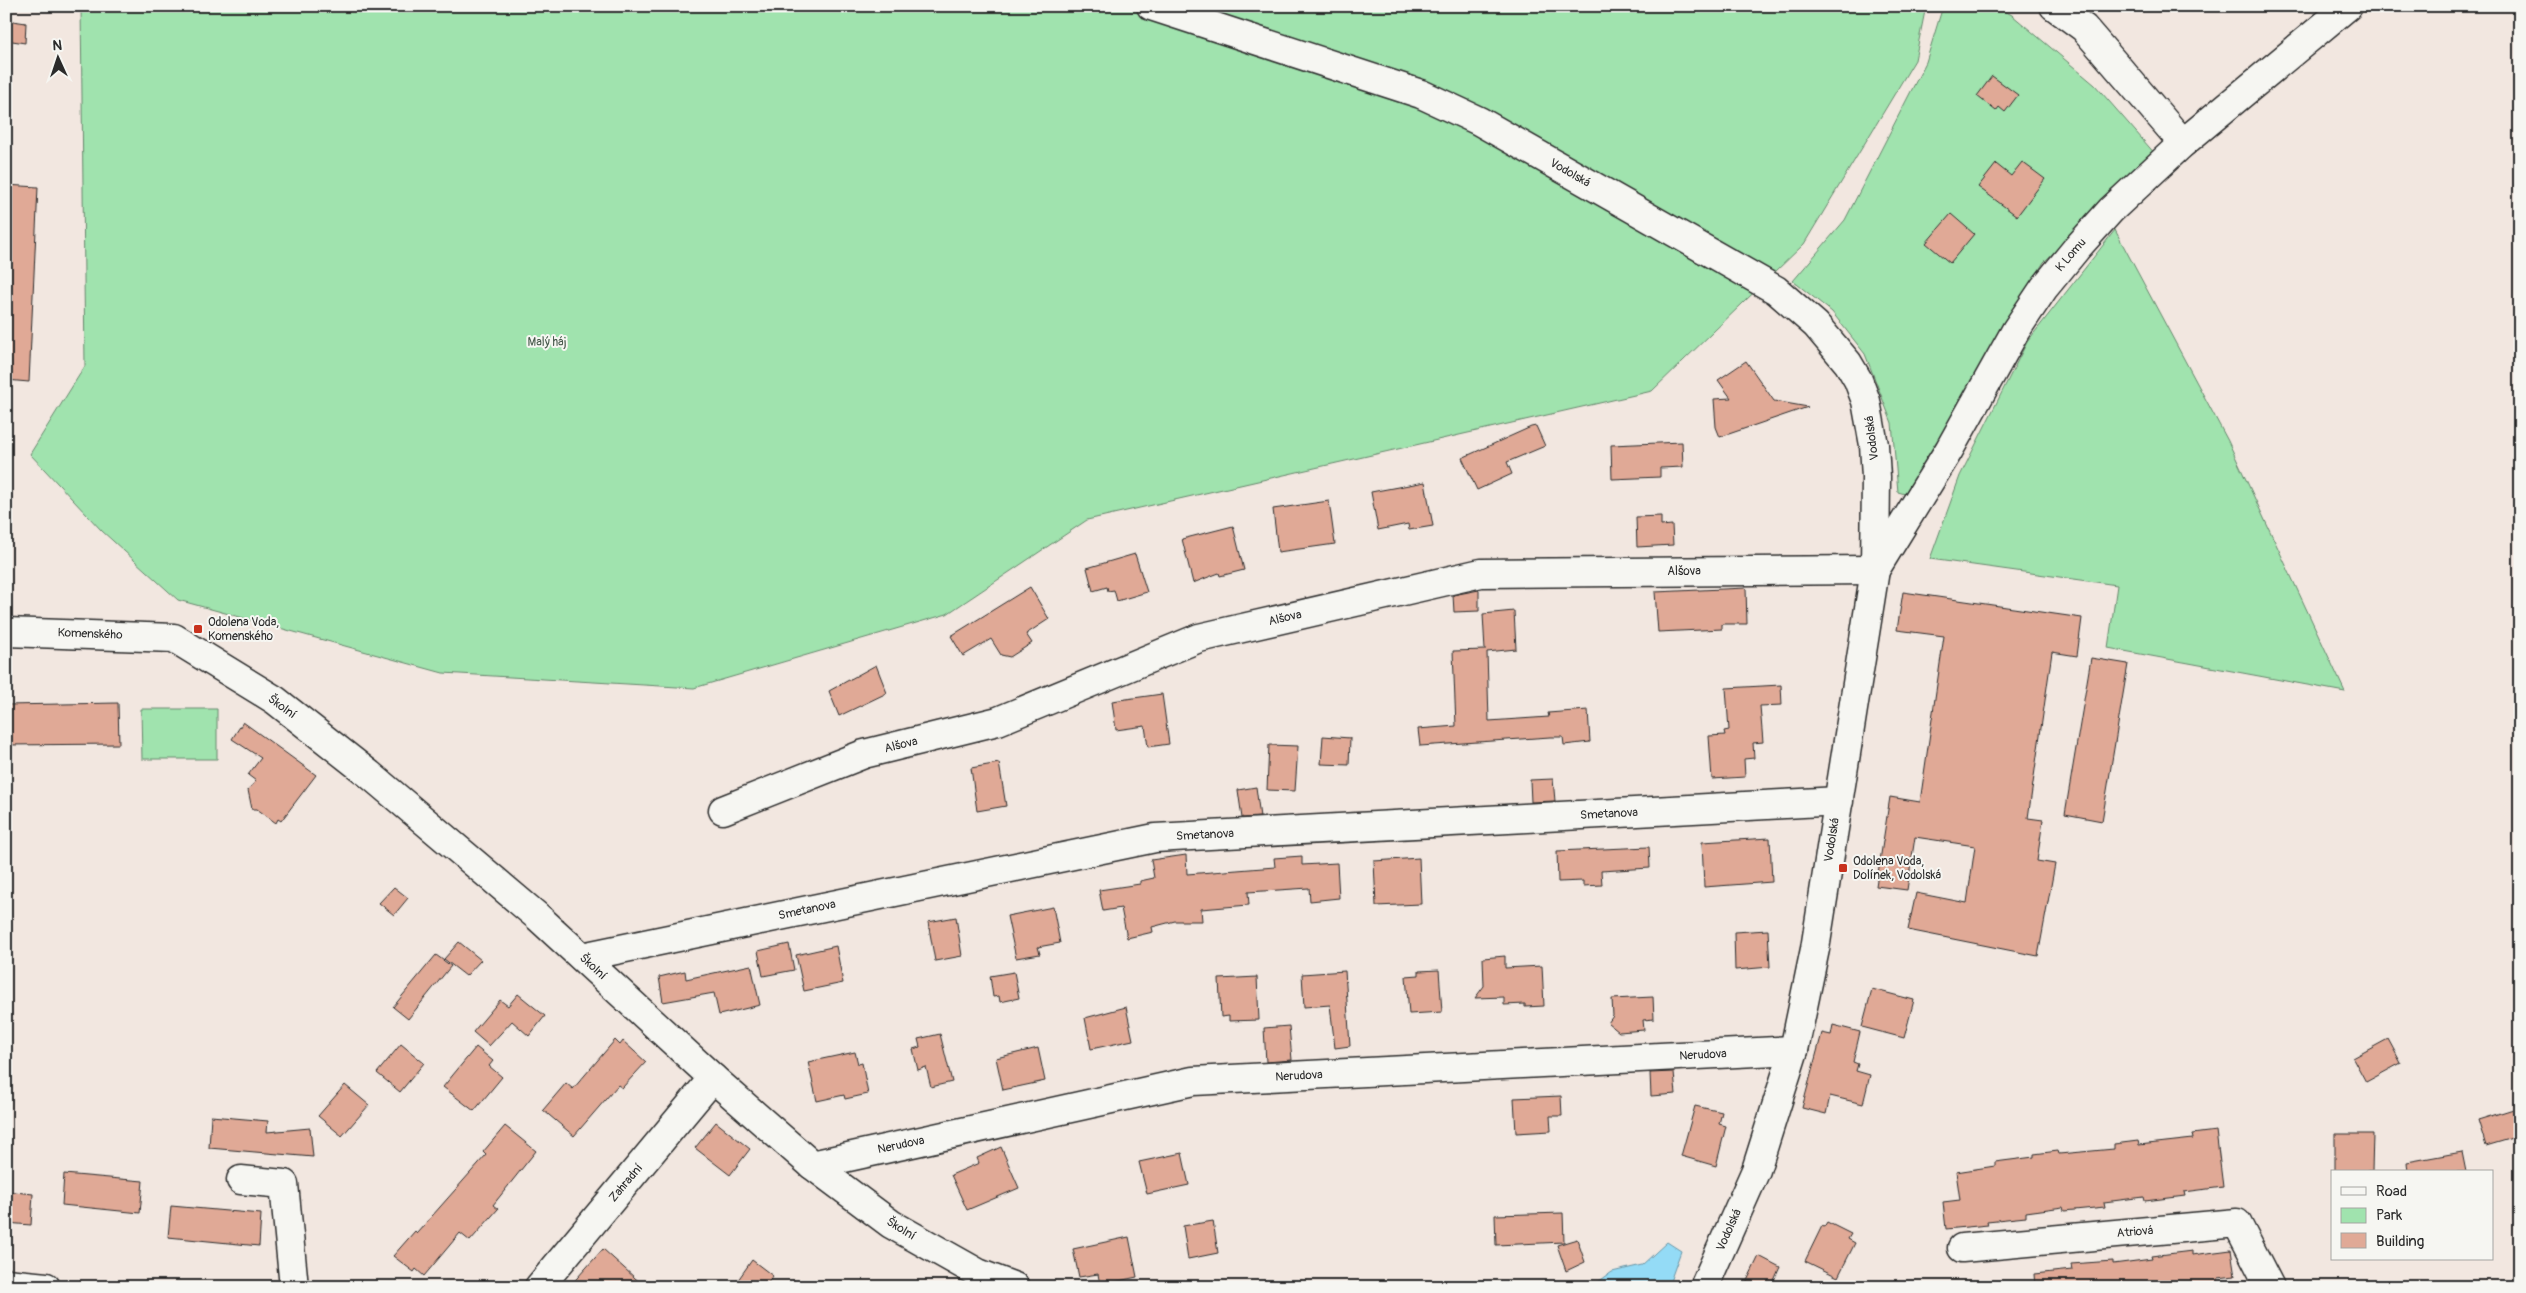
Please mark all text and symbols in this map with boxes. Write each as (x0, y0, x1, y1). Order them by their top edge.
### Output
north arrow (32, 32, 82, 82)
text: N (52, 37, 63, 54)
street label: Vodolská (1547, 155, 1593, 191)
street label: K Lomu (2052, 235, 2090, 275)
park label: Malý háj (528, 335, 567, 350)
street label: Vodolská (1862, 415, 1882, 461)
street label: Alšova (1667, 564, 1701, 579)
street label: Alšova (1267, 607, 1303, 629)
place label: Odolena Voda, Komenského (208, 615, 279, 644)
marker: Odolena Voda, Komenského (192, 623, 204, 635)
street label: Komenského (57, 625, 123, 643)
street label: Školní (265, 691, 300, 722)
street label: Alšova (883, 734, 919, 756)
street label: Smetanova (1580, 805, 1639, 823)
street label: Vodolská (1821, 816, 1843, 863)
street label: Smetanova (1176, 826, 1235, 844)
place label: Odolena Voda, Dolínek, Vodolská (1853, 854, 1942, 883)
marker: Odolena Voda, Dolínek, Vodolská (1837, 862, 1849, 874)
street label: Smetanova (777, 897, 837, 923)
street label: Školní (576, 950, 610, 983)
street label: Nerudova (1679, 1046, 1727, 1064)
street label: Nerudova (1275, 1067, 1323, 1085)
street label: Nerudova (876, 1133, 926, 1157)
street label: Zahradní (606, 1161, 646, 1205)
legend (2331, 1170, 2494, 1260)
text: Road (2376, 1182, 2407, 1201)
street label: Vodolská (1713, 1206, 1745, 1253)
text: Park (2376, 1206, 2403, 1225)
street label: Školní (884, 1214, 919, 1244)
street label: Atriová (2116, 1223, 2154, 1241)
text: Building (2376, 1232, 2424, 1251)

